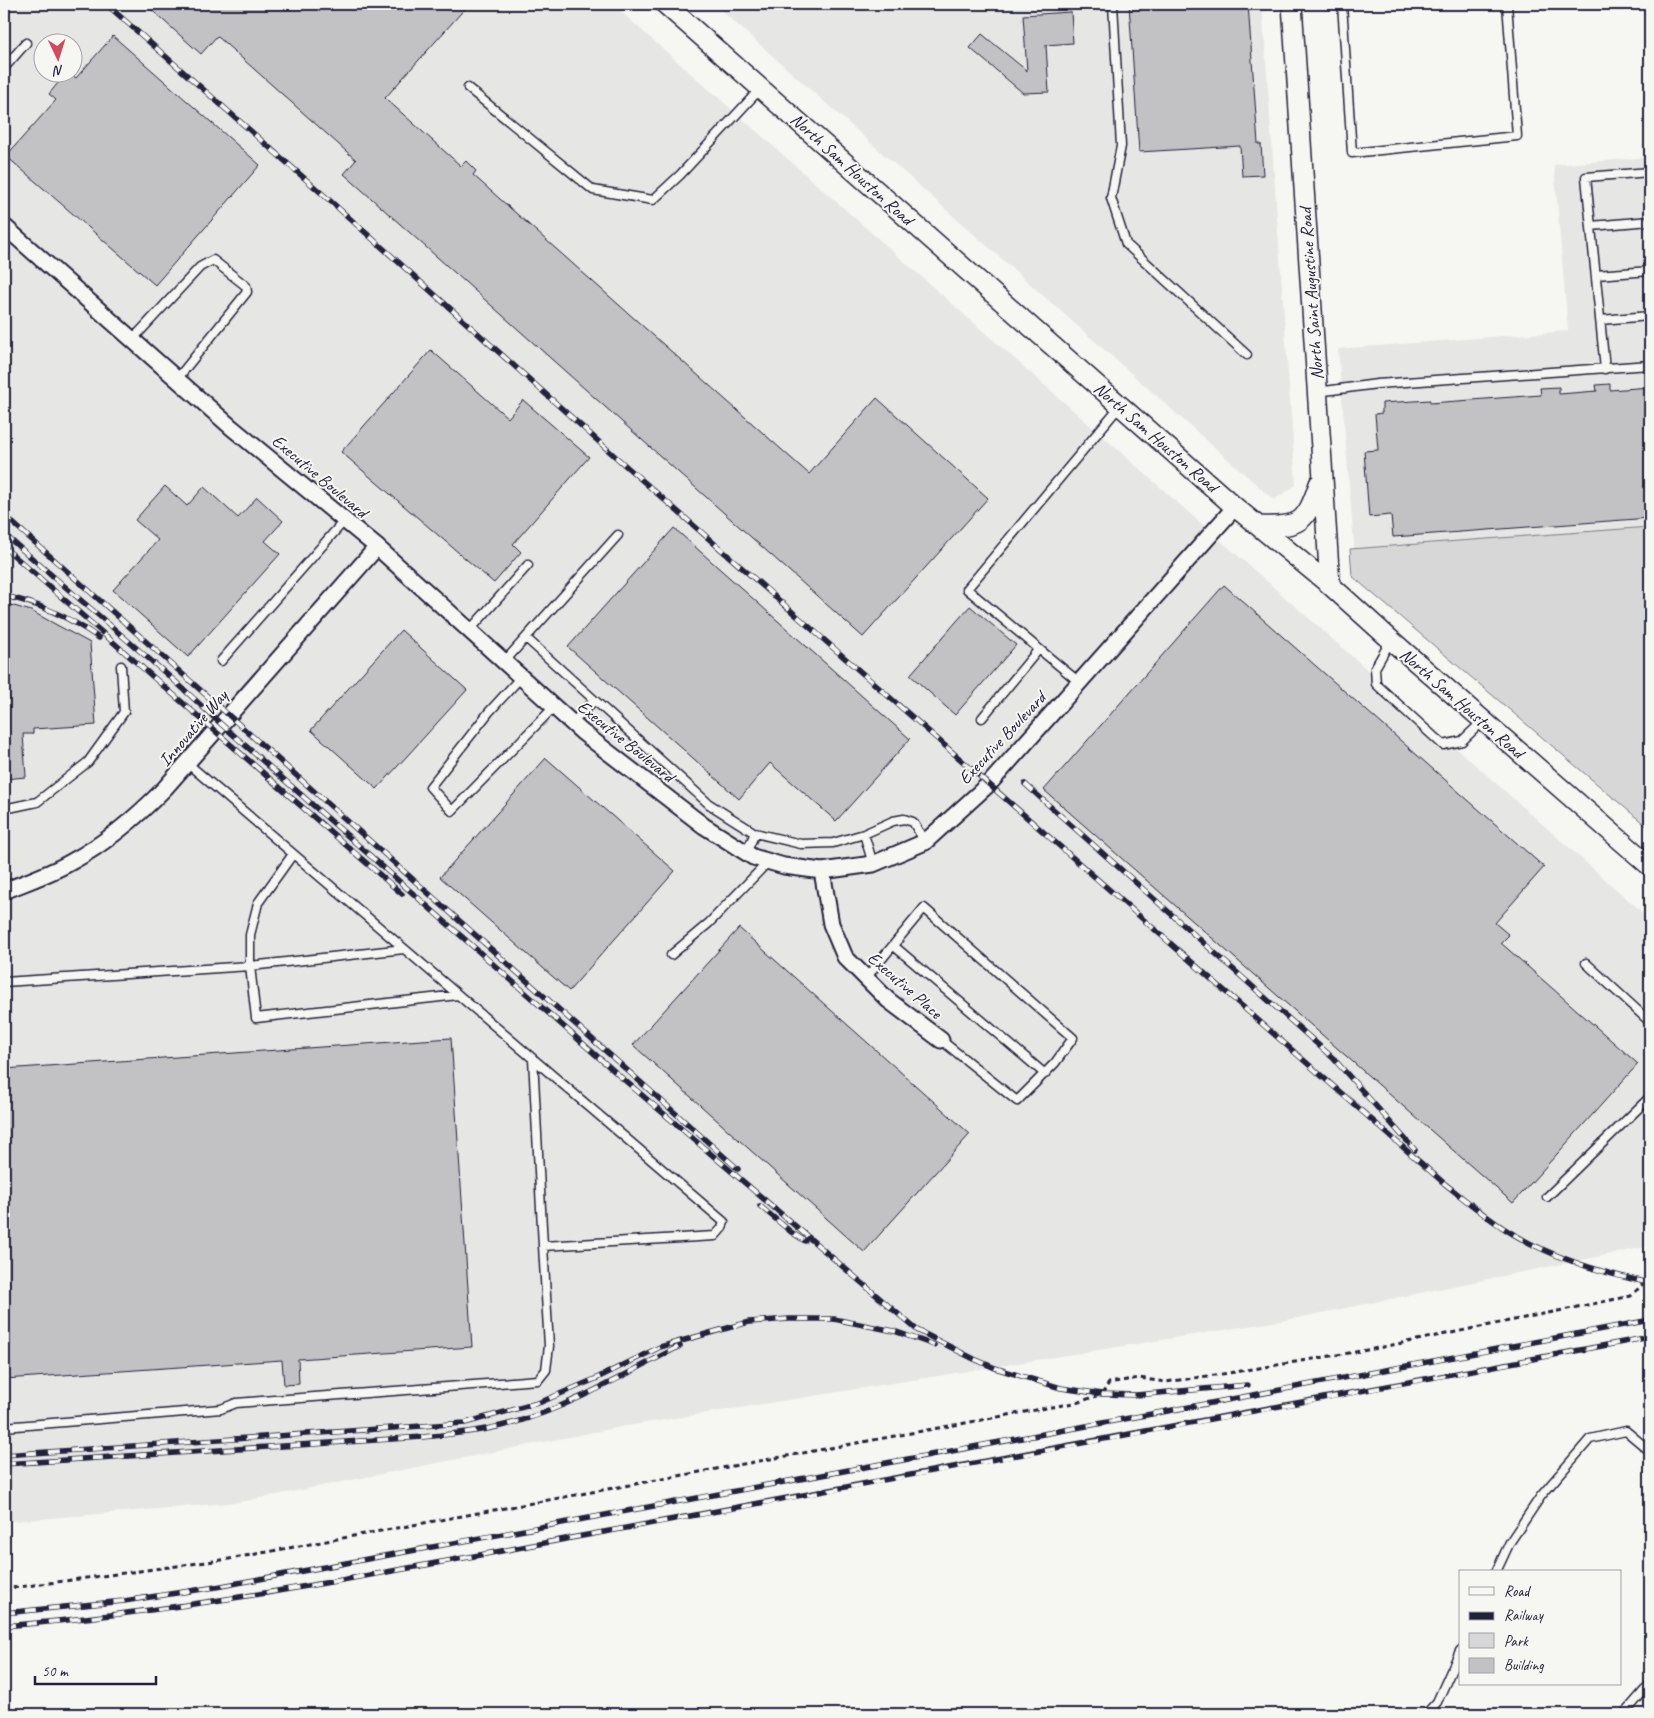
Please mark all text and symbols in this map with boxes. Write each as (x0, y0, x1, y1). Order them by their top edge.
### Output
north arrow (32, 32, 82, 82)
text: N (52, 62, 64, 79)
street label: North Sam Houston Road (786, 108, 920, 232)
street label: North Saint Augustine Road (1294, 204, 1328, 381)
street label: North Sam Houston Road (1089, 377, 1225, 499)
street label: Executive Boulevard (268, 430, 375, 524)
street label: North Sam Houston Road (1395, 643, 1531, 765)
street label: Innovative Way (154, 684, 234, 771)
street label: Executive Boulevard (954, 685, 1052, 789)
street label: Executive Boulevard (573, 695, 681, 789)
street label: Executive Place (863, 947, 948, 1024)
legend (1459, 1570, 1622, 1686)
text: Road (1504, 1582, 1531, 1601)
text: Railway (1504, 1606, 1545, 1625)
text: Park (1504, 1632, 1529, 1651)
scale bar (35, 1653, 156, 1685)
text: Building (1504, 1656, 1544, 1675)
text: 50 m (42, 1662, 69, 1681)

